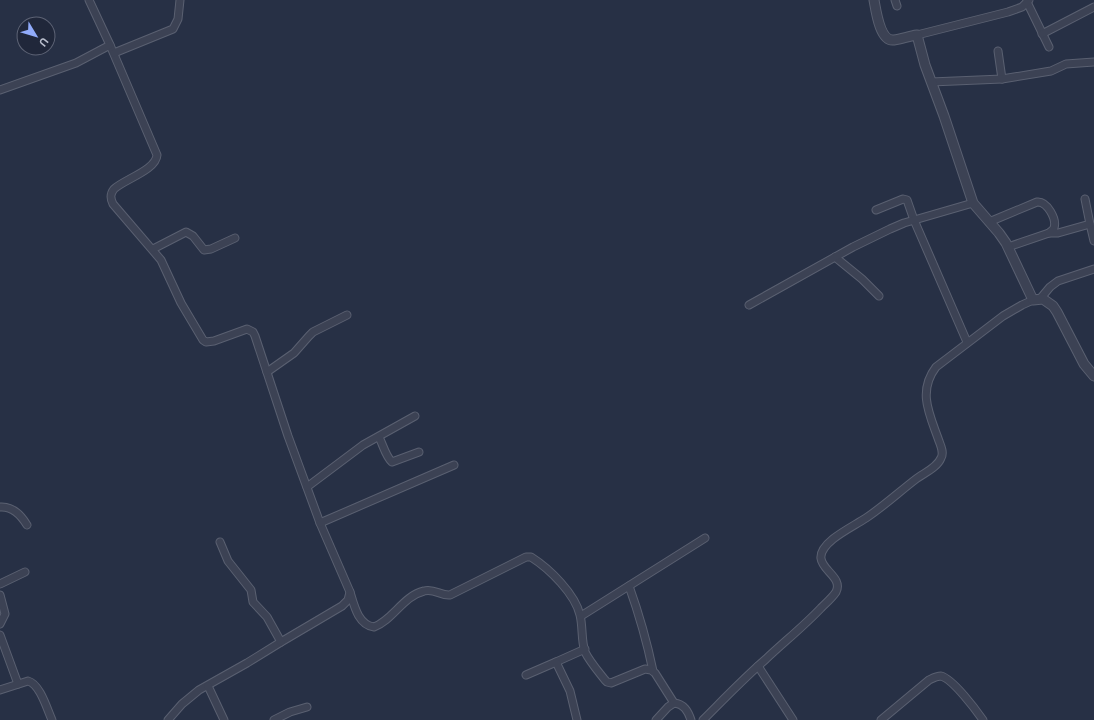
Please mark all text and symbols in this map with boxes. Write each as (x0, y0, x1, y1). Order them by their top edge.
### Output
north arrow (16, 16, 56, 56)
text: U (36, 35, 52, 49)

